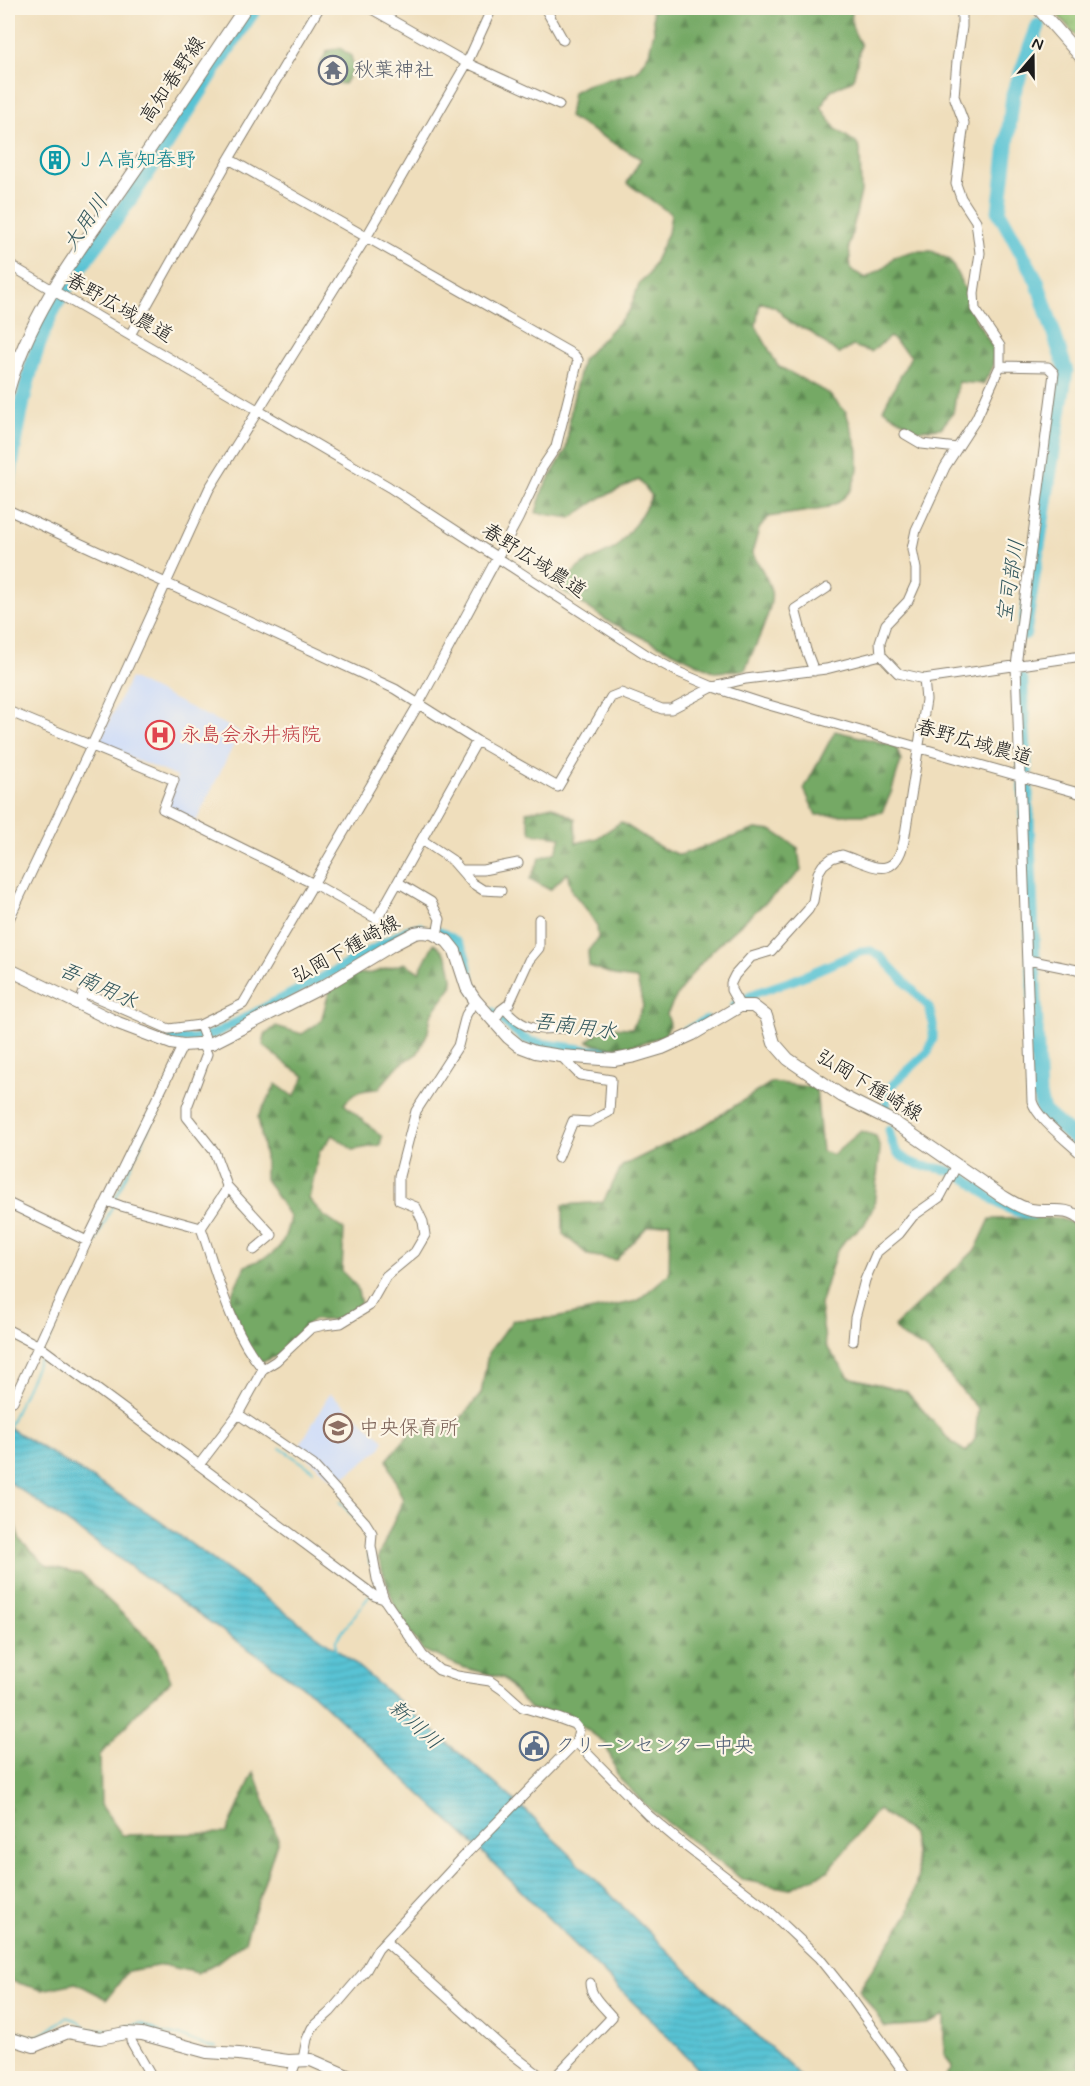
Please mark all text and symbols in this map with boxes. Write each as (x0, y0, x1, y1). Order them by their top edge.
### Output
north arrow (1003, 27, 1063, 87)
street label: 高知春野線 (134, 31, 212, 129)
text: N (1029, 33, 1046, 56)
temple icon: 秋葉神社 (317, 54, 349, 86)
place label: 秋葉神社 (354, 57, 434, 84)
building icon: ＪＡ高知春野 (39, 144, 71, 176)
place label: ＪＡ高知春野 (76, 147, 196, 174)
water label: 大用川 (57, 189, 115, 257)
street label: 春野広域農道 (60, 266, 178, 350)
street label: 春野広域農道 (476, 517, 592, 605)
water label: 宝司部川 (991, 537, 1031, 625)
street label: 春野広域農道 (913, 713, 1035, 773)
hospital icon: 永島会永井病院 (144, 719, 176, 751)
place label: 永島会永井病院 (181, 722, 321, 749)
street label: 弘岡下種崎線 (287, 909, 405, 991)
water label: 吾南用水 (54, 956, 142, 1016)
water label: 吾南用水 (531, 1007, 619, 1047)
street label: 弘岡下種崎線 (811, 1044, 927, 1128)
school or university icon: 中央保育所 (322, 1412, 354, 1444)
place label: 中央保育所 (359, 1415, 459, 1442)
water label: 新川川 (382, 1694, 448, 1756)
public building icon: クリーンセンター中央 (518, 1730, 550, 1762)
place label: クリーンセンター中央 (555, 1733, 753, 1760)

